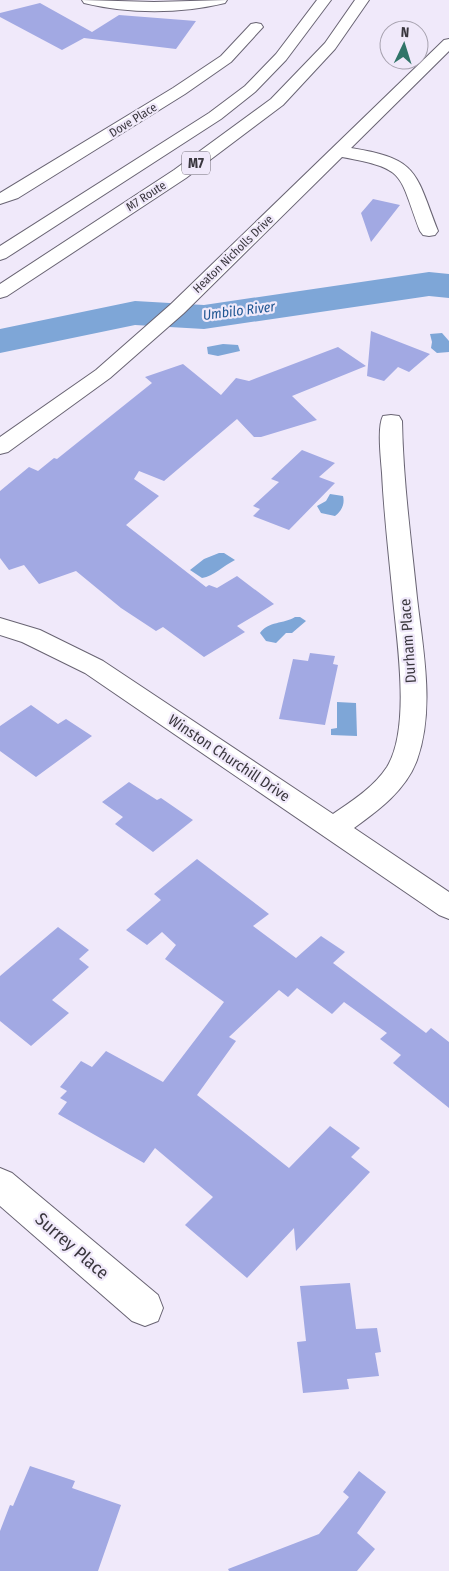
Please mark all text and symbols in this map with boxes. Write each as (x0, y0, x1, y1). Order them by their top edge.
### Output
north arrow (379, 20, 429, 70)
text: N (400, 24, 410, 41)
street label: Dove Place (107, 100, 159, 140)
road number: M7 (182, 152, 210, 174)
street label: M7 Route (123, 178, 169, 214)
street label: Heaton Nicholls Drive (190, 212, 276, 296)
water label: Umbilo River (202, 298, 277, 324)
street label: Durham Place (396, 598, 420, 684)
street label: Winston Churchill Drive (165, 711, 293, 805)
street label: Surrey Place (31, 1208, 113, 1284)

